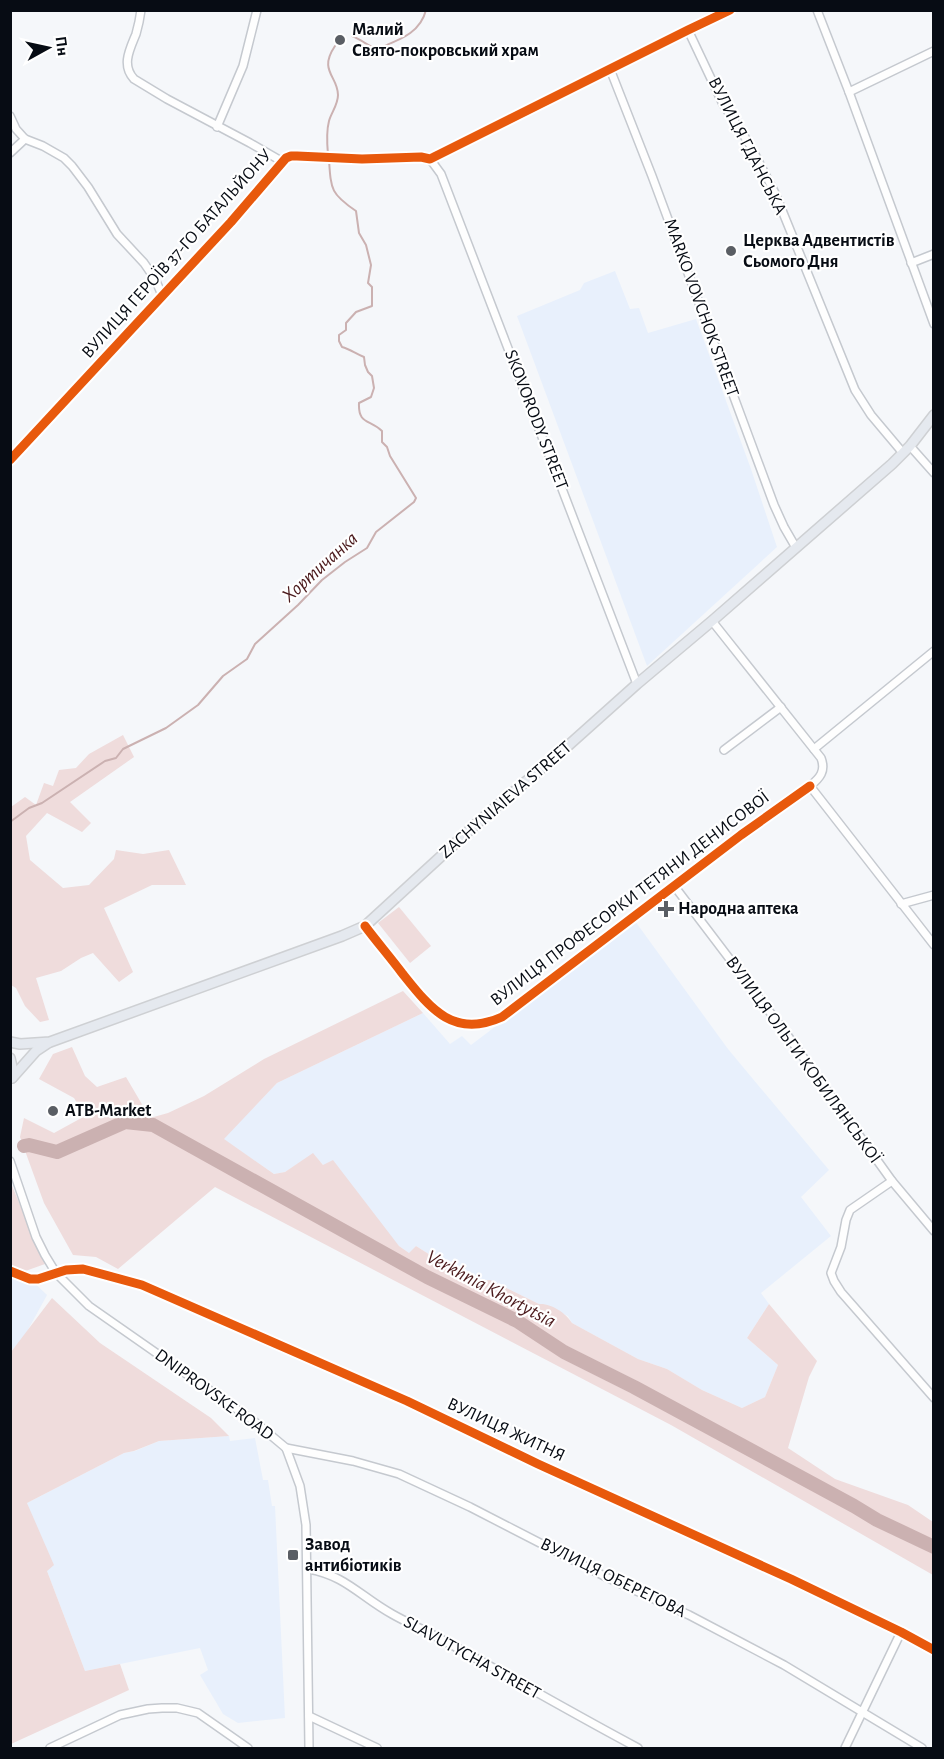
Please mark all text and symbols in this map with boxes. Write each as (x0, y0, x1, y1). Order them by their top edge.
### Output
north arrow (18, 18, 78, 78)
place label: Малий Свято-покровський храм (352, 21, 539, 60)
marker: Малий Свято-покровський храм (333, 33, 347, 47)
text: Пн (53, 35, 71, 57)
street label: ВУЛИЦЯ ГДАНСЬКА (705, 74, 790, 218)
street label: ВУЛИЦЯ ГЕРОЇВ 37-ГО БАТАЛЬЙОНУ (77, 145, 275, 362)
street label: MARKO VOVCHOK STREET (660, 217, 742, 400)
place label: Церква Адвентистів Сьомого Дня (743, 232, 895, 271)
marker: Церква Адвентистів Сьомого Дня (724, 244, 738, 258)
street label: SKOVORODY STREET (501, 348, 571, 493)
water label: Хортичанка (278, 528, 362, 606)
street label: ZACHYNIAIEVA STREET (437, 738, 575, 862)
street label: ВУЛИЦЯ ПРОФЕСОРКИ ТЕТЯНИ ДЕНИСОВОЇ (486, 787, 773, 1010)
place label: Народна аптека (678, 900, 799, 918)
marker: Народна аптека (659, 902, 673, 916)
street label: ВУЛИЦЯ ОЛЬГИ КОБИЛЯНСЬКОЇ (722, 952, 886, 1167)
place label: ATB-Market (65, 1102, 151, 1120)
marker: ATB-Market (46, 1104, 60, 1118)
water label: Verkhnia Khortytsia (423, 1247, 559, 1331)
street label: DNIPROVSKE ROAD (151, 1346, 277, 1444)
street label: ВУЛИЦЯ ЖИТНЯ (444, 1395, 568, 1465)
street label: ВУЛИЦЯ ОБЕРЕГОВА (537, 1535, 689, 1621)
place label: Завод антибіотиків (305, 1536, 402, 1575)
marker: Завод антибіотиків (286, 1548, 300, 1562)
street label: SLAVUTYCHA STREET (401, 1613, 544, 1703)

